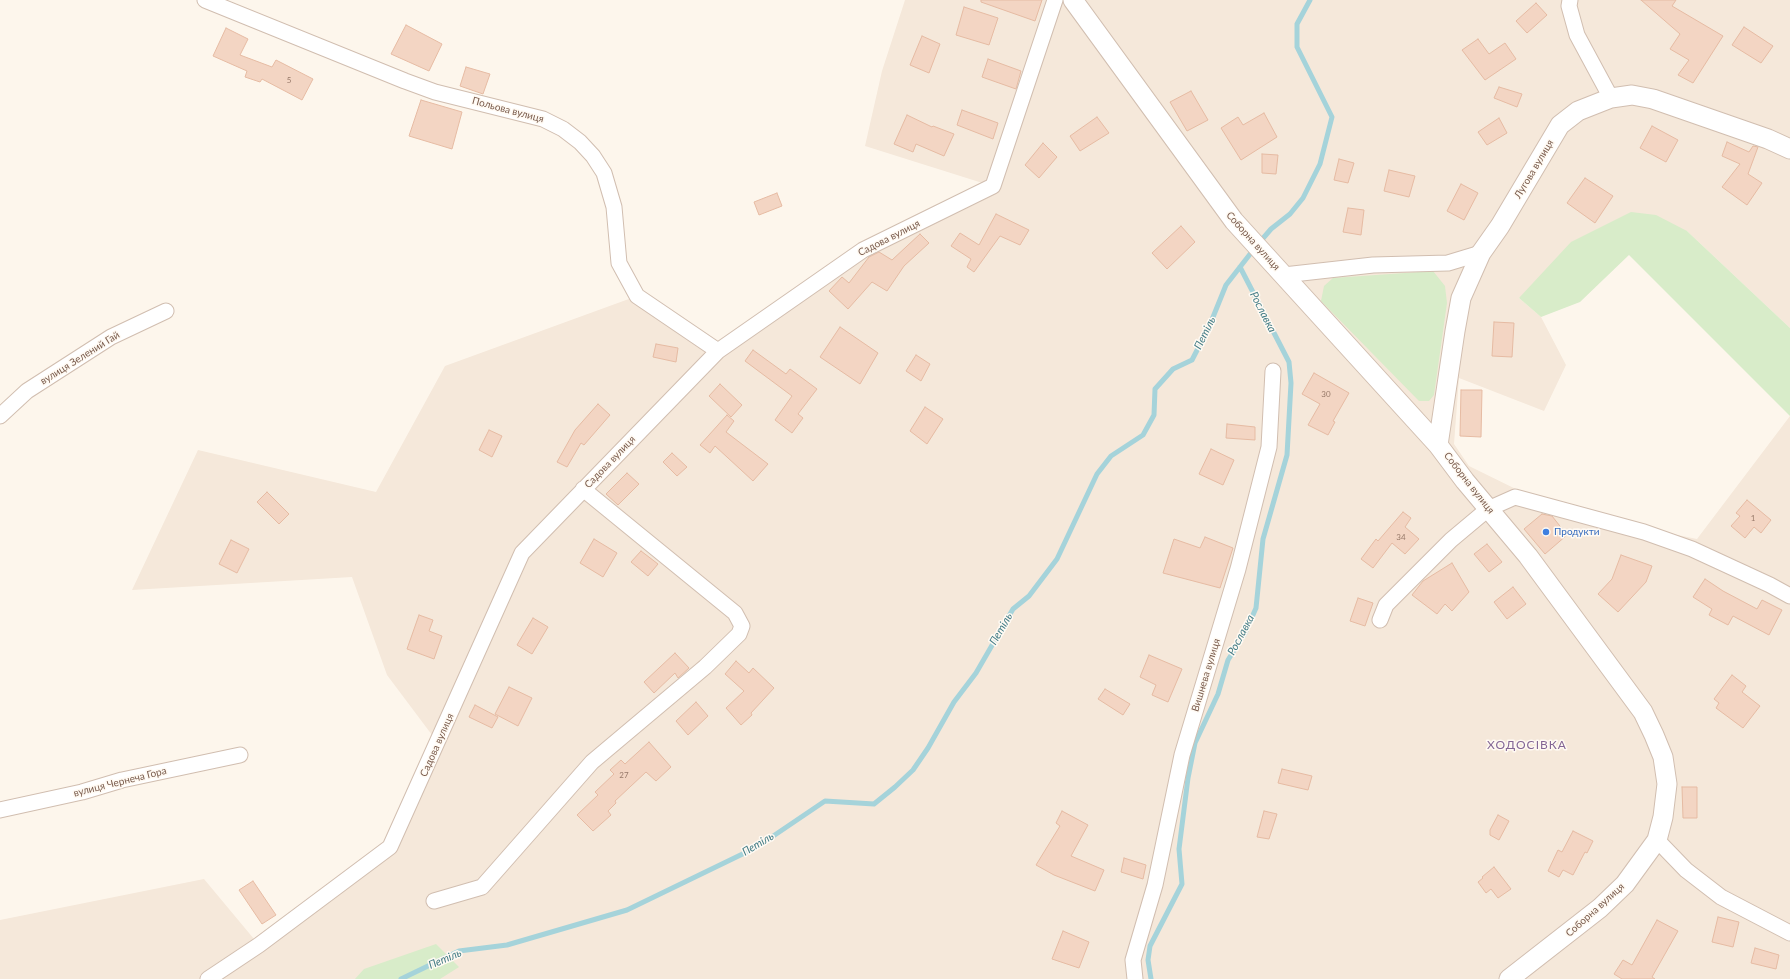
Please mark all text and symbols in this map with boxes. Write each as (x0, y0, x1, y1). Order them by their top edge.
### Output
house number: 5 (287, 75, 291, 85)
street label: Польова вулиця (471, 95, 545, 125)
street label: Лугова вулиця (1512, 137, 1556, 201)
street label: Соборна вулиця (1224, 209, 1282, 273)
street label: Садова вулиця (856, 217, 922, 259)
water label: Рославка (1247, 289, 1279, 335)
water label: Петіль (1191, 314, 1219, 352)
street label: вулиця Зелений Гай (38, 329, 122, 387)
house number: 30 (1321, 389, 1331, 399)
street label: Садова вулиця (582, 433, 638, 491)
street label: Соборна вулиця (1441, 450, 1497, 516)
house number: 1 (1751, 513, 1755, 523)
place label: Продукти (1554, 526, 1599, 538)
marker: Продукти (1541, 527, 1551, 537)
house number: 34 (1396, 532, 1406, 542)
water label: Петіль (987, 611, 1015, 647)
water label: Рославка (1225, 612, 1257, 658)
street label: Вишнева вулиця (1189, 637, 1223, 713)
street label: Садова вулиця (418, 711, 456, 779)
district label: ХОДОСІВКА (1487, 738, 1567, 752)
street label: вулиця Чернеча Гора (72, 765, 168, 799)
house number: 27 (619, 770, 629, 780)
water label: Петіль (740, 829, 776, 859)
street label: Соборна вулиця (1563, 881, 1627, 939)
water label: Петіль (426, 946, 464, 972)

